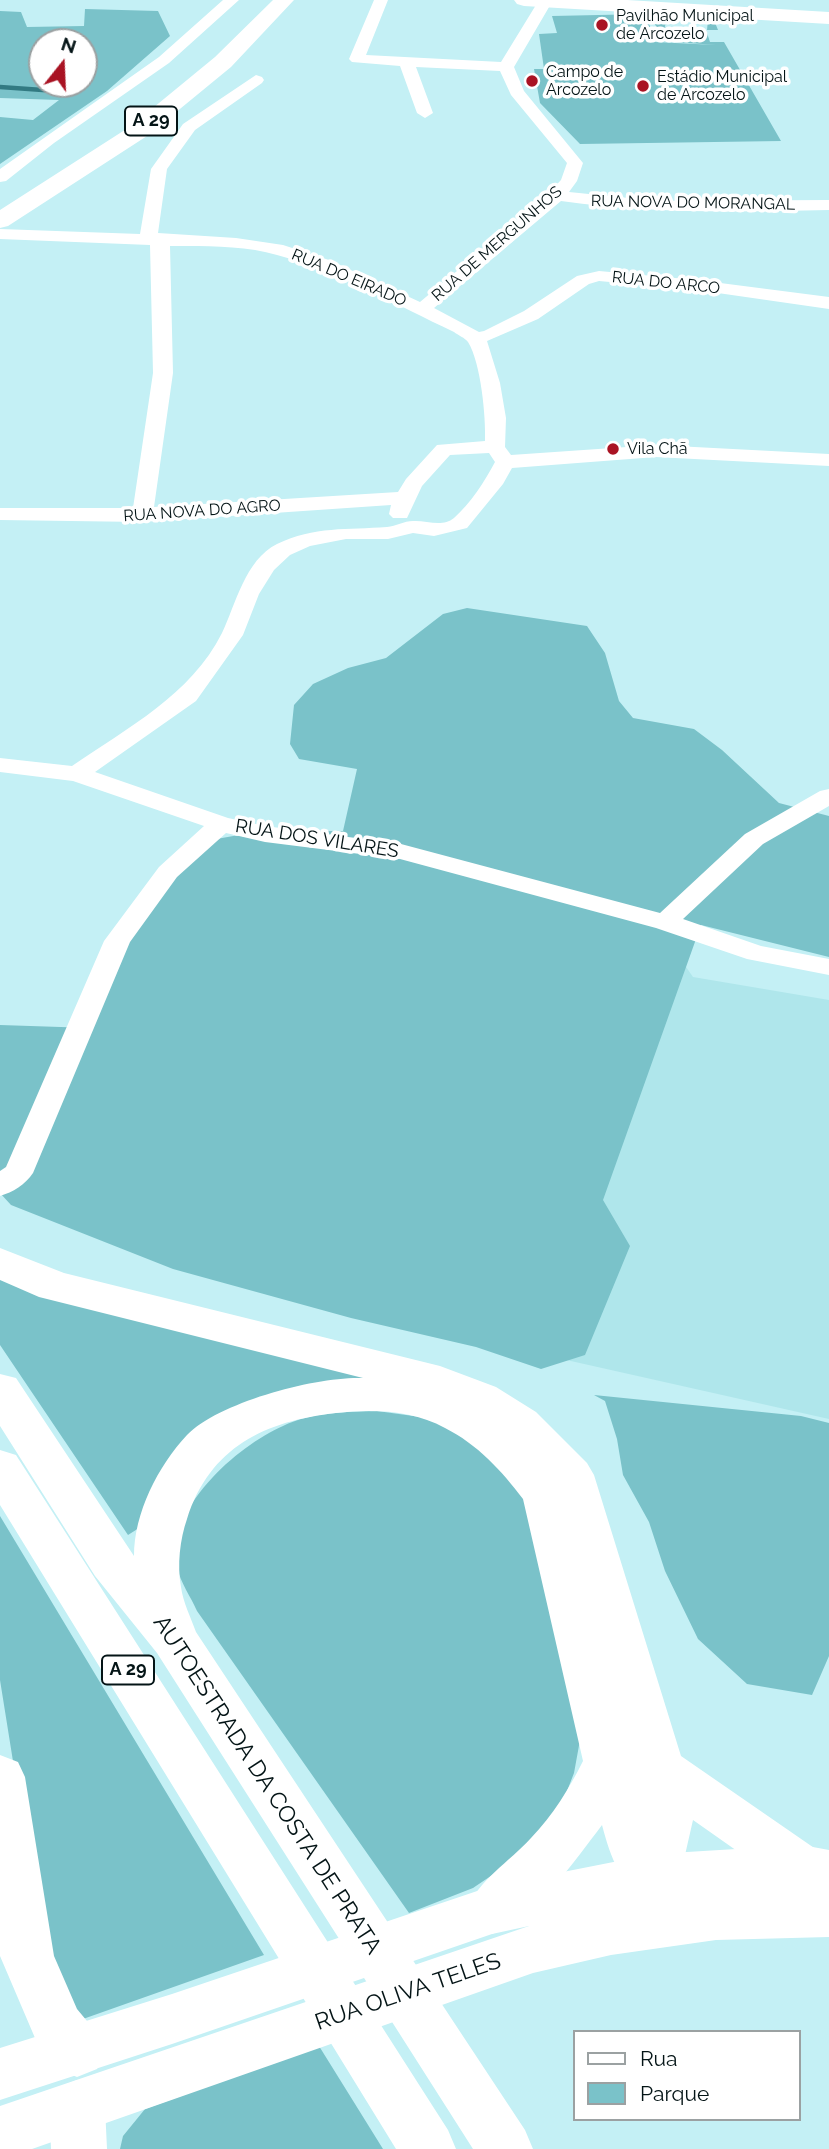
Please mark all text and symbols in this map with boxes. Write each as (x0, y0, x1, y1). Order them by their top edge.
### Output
place label: Pavilhão Municipal de Arcozelo (616, 6, 754, 44)
marker: Pavilhão Municipal de Arcozelo (594, 17, 610, 33)
north arrow (28, 28, 98, 98)
text: N (59, 32, 79, 58)
place label: Campo de Arcozelo (546, 62, 623, 100)
place label: Estádio Municipal de Arcozelo (657, 67, 787, 105)
marker: Campo de Arcozelo (524, 73, 540, 89)
marker: Estádio Municipal de Arcozelo (635, 78, 651, 94)
road number: A 29 (125, 106, 177, 136)
street label: RUA DE MERGUNHOS (428, 182, 566, 306)
street label: RUA NOVA DO MORANGAL (591, 192, 795, 214)
street label: RUA DO EIRADO (289, 245, 409, 311)
street label: RUA DO ARCO (611, 268, 721, 298)
place label: Vila Chã (627, 439, 688, 459)
marker: Vila Chã (605, 441, 621, 457)
street label: RUA NOVA DO AGRO (123, 496, 281, 526)
street label: RUA DOS VILARES (234, 815, 400, 863)
street label: AUTOESTRADA DA COSTA DE PRATA (147, 1611, 387, 1959)
road number: A 29 (102, 1656, 154, 1685)
street label: RUA OLIVA TELES (312, 1947, 504, 2037)
legend (574, 2030, 801, 2121)
text: Rua (640, 2046, 677, 2071)
text: Parque (640, 2081, 709, 2106)

